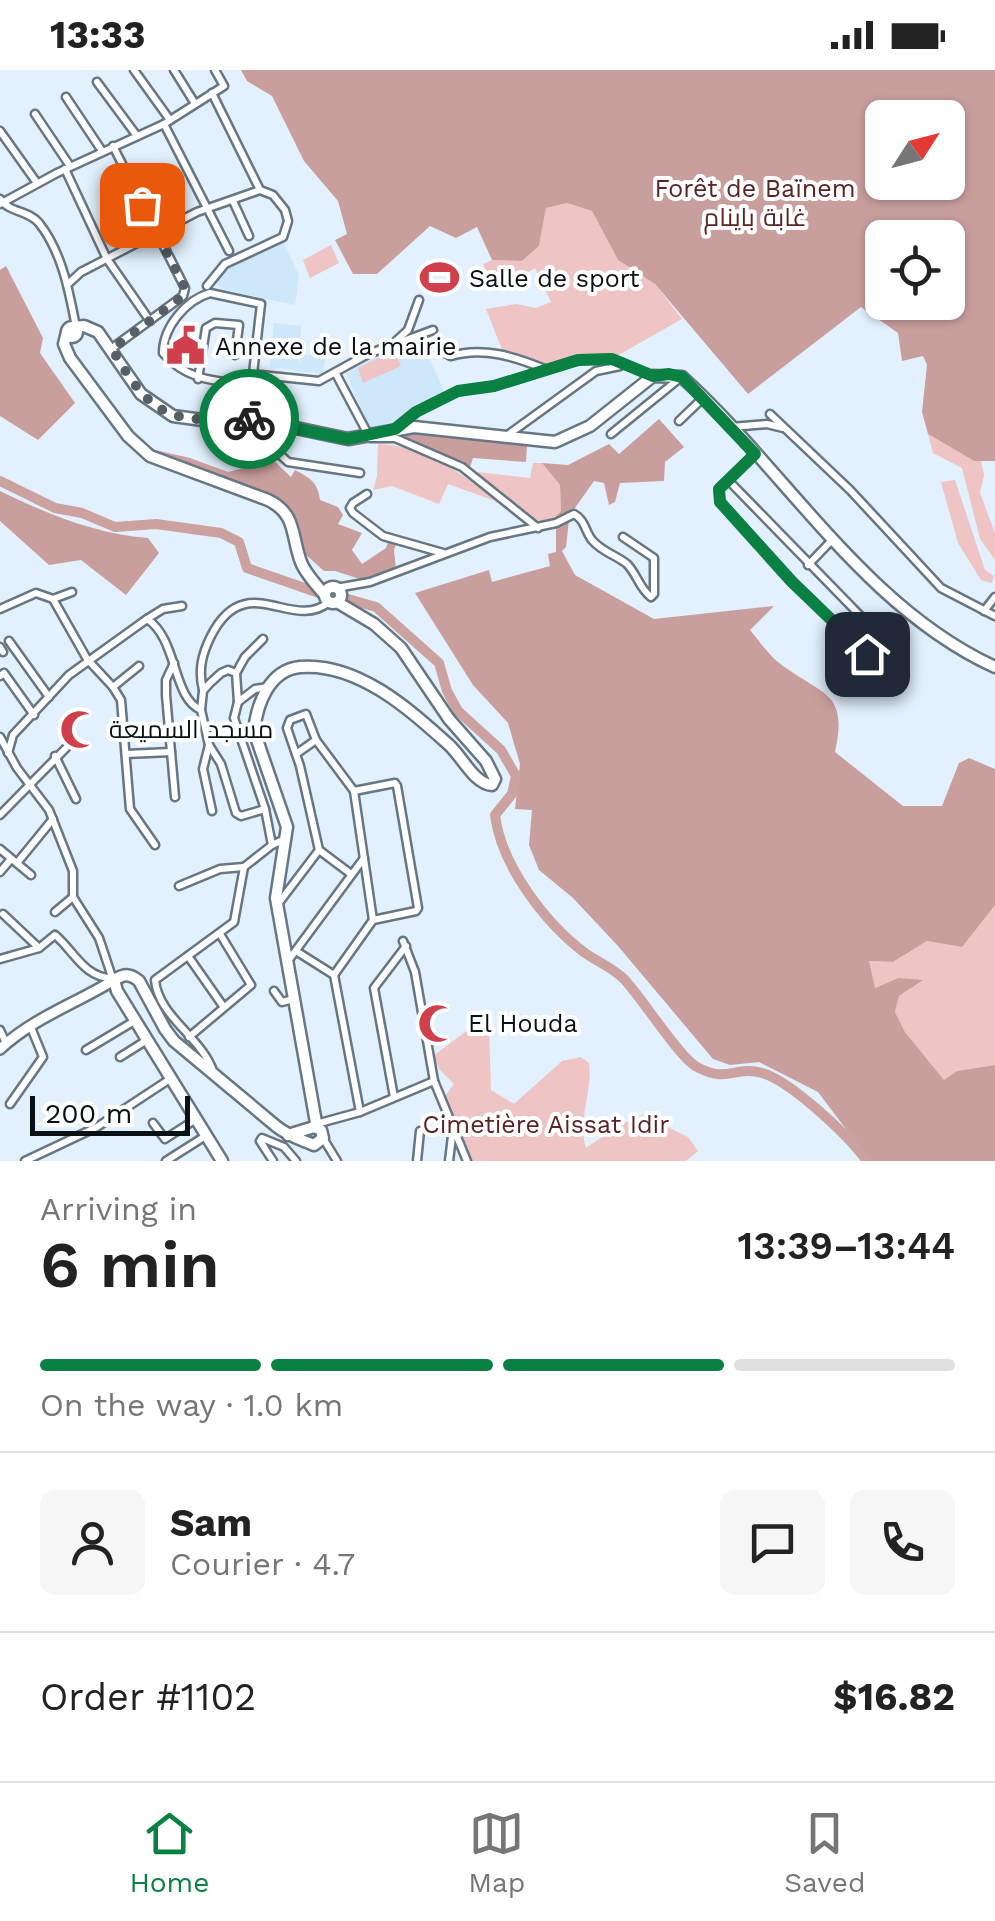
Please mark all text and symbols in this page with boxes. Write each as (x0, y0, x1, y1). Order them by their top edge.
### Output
text: 13:33 (50, 13, 145, 57)
north arrow (865, 100, 965, 200)
map controls (865, 100, 965, 320)
pin (100, 163, 185, 248)
park label: Forêt de Baïnem غابة باينام (654, 174, 856, 235)
icon: bag (115, 178, 170, 233)
button: locate (865, 220, 965, 320)
sports icon: Salle de sport (418, 257, 460, 299)
place label: Salle de sport (469, 264, 640, 293)
public building icon: Annexe de la mairie (164, 325, 206, 367)
place label: Annexe de la mairie (215, 332, 456, 361)
courier (199, 369, 299, 469)
icon: bike (222, 392, 277, 447)
pin (825, 612, 910, 697)
icon: home (840, 627, 895, 682)
mosque icon: مسجد السميعة (58, 708, 100, 750)
place label: مسجد السميعة (109, 715, 273, 744)
mosque icon: El Houda (417, 1002, 459, 1044)
place label: El Houda (468, 1009, 578, 1038)
scale bar (30, 1091, 190, 1136)
text: 200 m (45, 1097, 132, 1130)
park label: Cimetière Aissat Idir (423, 1110, 669, 1139)
text: Arriving in (40, 1190, 197, 1228)
text: 13:39–13:44 (738, 1224, 955, 1268)
text: 6 min (40, 1227, 220, 1303)
text: On the way · 1.0 km (40, 1386, 343, 1424)
button: person (40, 1490, 145, 1595)
button: chat (720, 1490, 825, 1595)
button: phone (850, 1490, 955, 1595)
text: Sam (170, 1501, 252, 1545)
text: Courier · 4.7 (170, 1545, 355, 1583)
text: Order #1102 (40, 1675, 256, 1719)
text: $16.82 (833, 1675, 955, 1719)
tab: Home (129, 1806, 209, 1899)
tab: Map (468, 1806, 525, 1899)
tab: Saved (784, 1806, 866, 1899)

